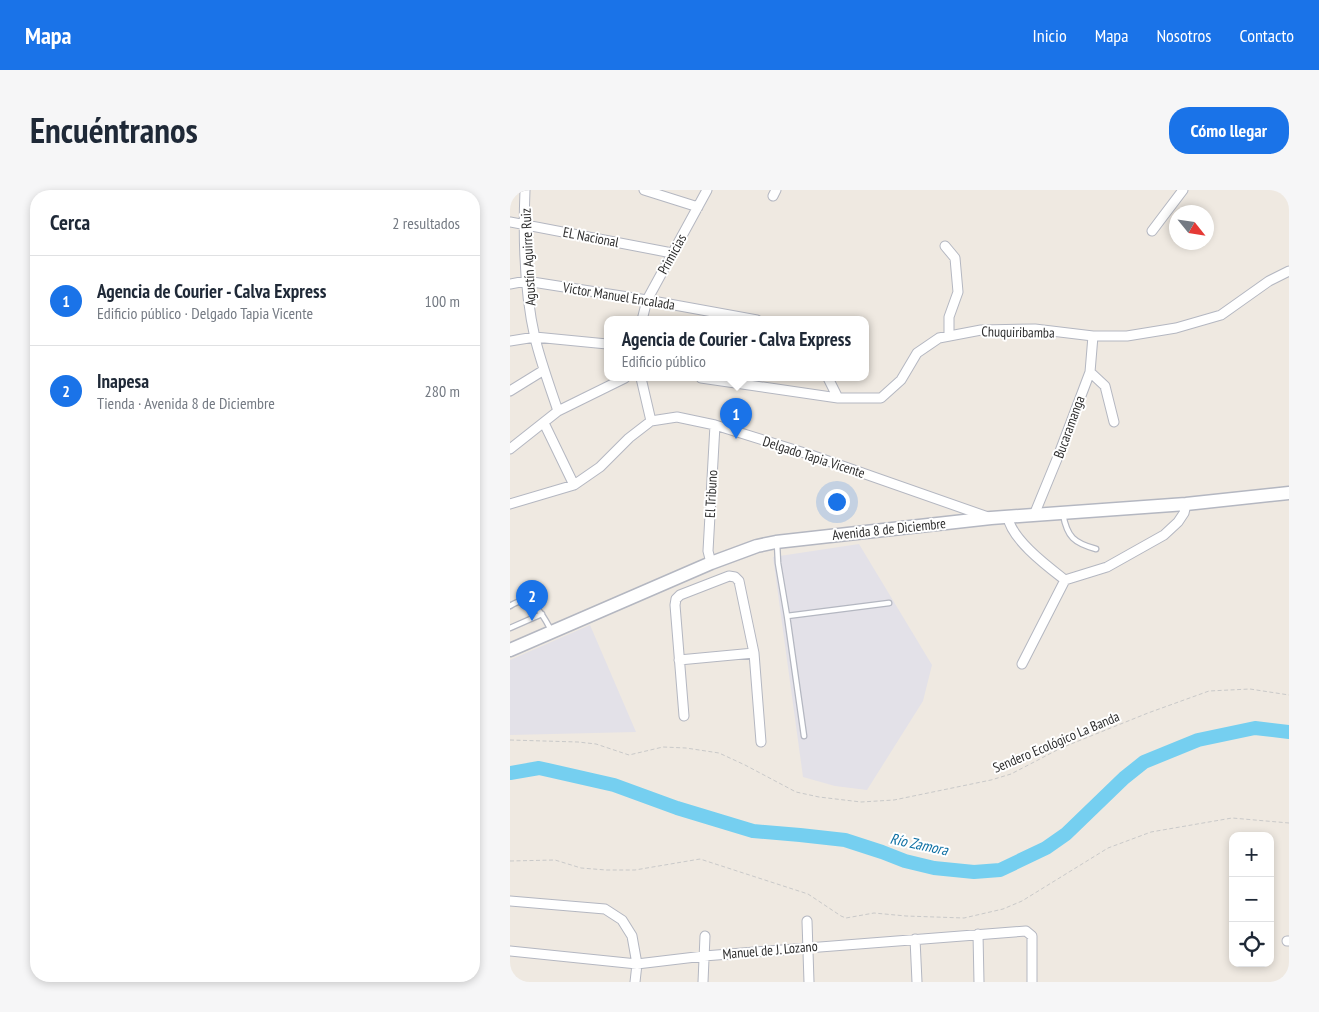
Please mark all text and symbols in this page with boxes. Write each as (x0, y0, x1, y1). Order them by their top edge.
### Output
text: Mapa (25, 20, 72, 51)
text: Inicio (1033, 24, 1067, 47)
text: Mapa (1095, 24, 1128, 47)
text: Nosotros (1156, 24, 1211, 47)
text: Contacto (1239, 24, 1294, 47)
text: Encuéntranos (30, 107, 198, 153)
button: Cómo llegar (1169, 107, 1289, 154)
north arrow (1169, 205, 1214, 250)
street label: Agustín Aguirre Ruiz (516, 208, 540, 306)
text: Cerca (50, 209, 90, 236)
text: 2 resultados (392, 213, 460, 233)
street label: EL Nacional (562, 223, 621, 251)
street label: Primicias (654, 230, 690, 277)
street label: Victor Manuel Encalada (561, 278, 676, 314)
text: Agencia de Courier - Calva Express (97, 279, 326, 303)
text: 1 (62, 291, 70, 311)
text: 100 m (425, 291, 460, 311)
text: Edificio público · Delgado Tapia Vicente (97, 303, 313, 323)
popup (604, 316, 869, 381)
street label: Chuquiribamba (981, 322, 1055, 342)
text: Agencia de Courier - Calva Express (622, 327, 851, 351)
text: Edificio público (622, 351, 706, 371)
text: Inapesa (97, 369, 149, 393)
text: 2 (62, 381, 70, 401)
text: 280 m (425, 381, 460, 401)
text: Tienda · Avenida 8 de Diciembre (97, 393, 275, 413)
street label: Bucaramanga (1049, 393, 1089, 461)
pin: 1 (720, 398, 752, 439)
street label: Delgado Tapia Vicente (761, 432, 868, 482)
street label: El Tribuno (701, 469, 721, 519)
your location (824, 489, 850, 515)
street label: Avenida 8 de Diciembre (831, 514, 947, 544)
pin: 2 (516, 580, 548, 621)
street label: Sendero Ecológico La Banda (990, 707, 1122, 777)
water label: Río Zamora (888, 829, 951, 860)
map controls (1229, 832, 1274, 967)
button: + (1229, 832, 1274, 877)
button: − (1229, 877, 1274, 922)
button: locate (1229, 922, 1274, 967)
street label: Manuel de J. Lozano (722, 937, 818, 963)

